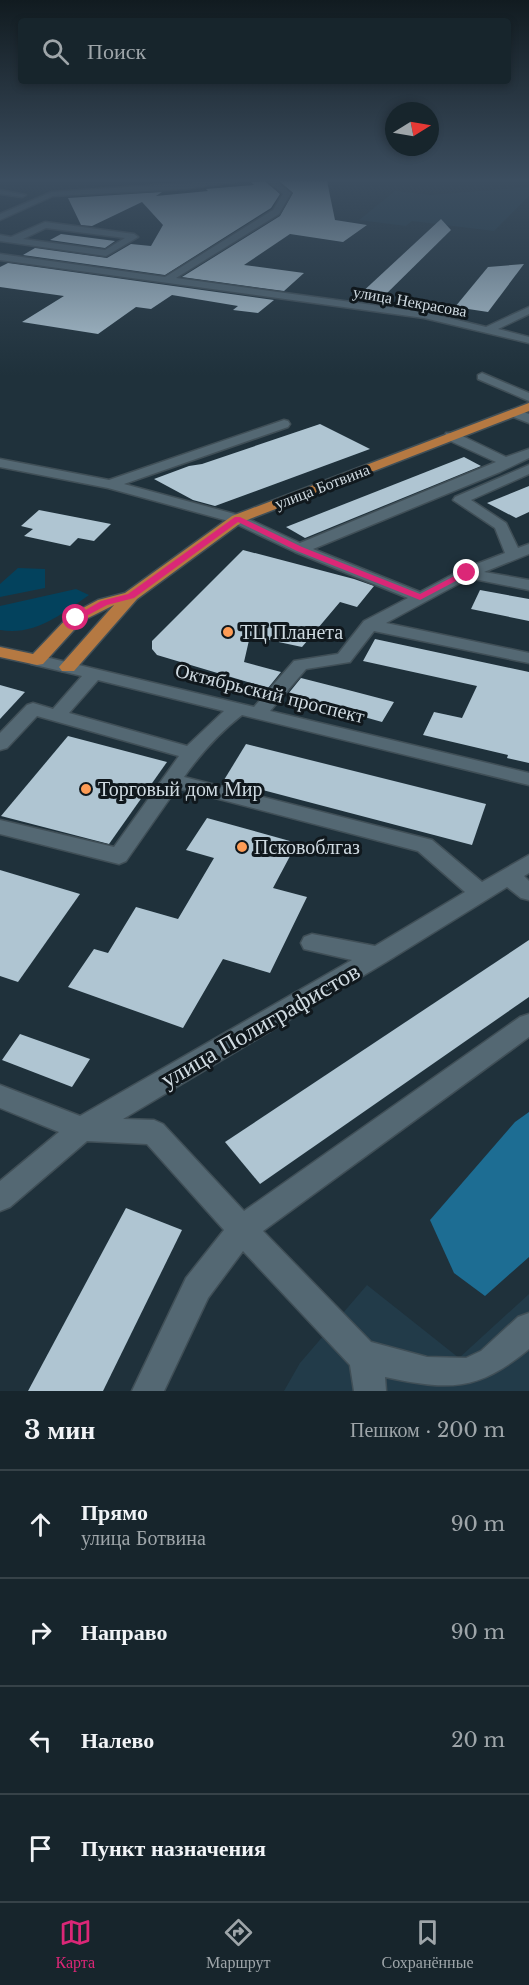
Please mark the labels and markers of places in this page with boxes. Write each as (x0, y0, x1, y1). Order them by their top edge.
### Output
place label: ТЦ Планета (240, 620, 343, 644)
marker: ТЦ Планета (221, 625, 235, 639)
place label: Торговый дом Мир (98, 777, 262, 801)
marker: Торговый дом Мир (79, 782, 93, 796)
place label: Псковоблгаз (254, 835, 360, 859)
marker: Псковоблгаз (235, 840, 249, 854)

